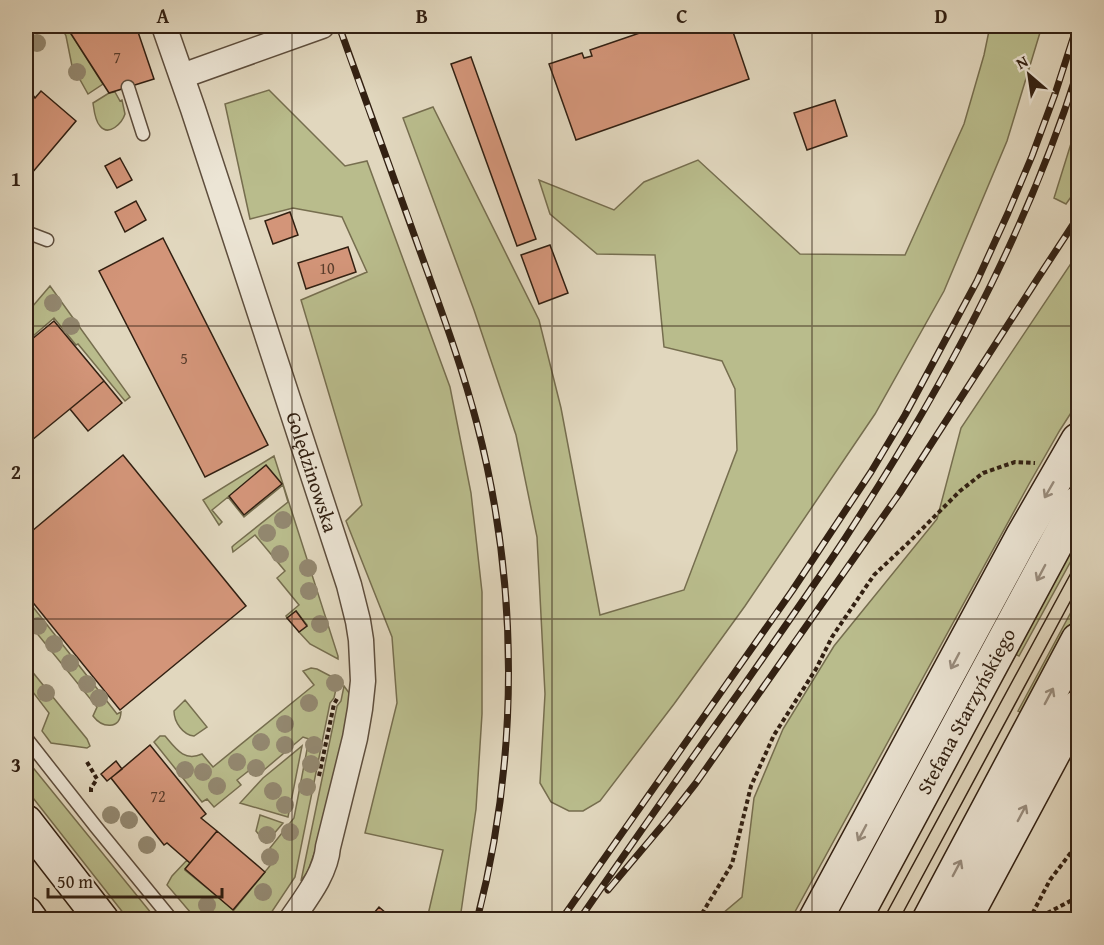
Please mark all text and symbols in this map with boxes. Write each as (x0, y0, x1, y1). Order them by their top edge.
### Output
text: A (157, 1, 170, 30)
text: B (416, 1, 428, 30)
text: C (676, 1, 688, 30)
text: D (934, 1, 948, 30)
house number: 7 (113, 45, 121, 69)
north arrow (999, 45, 1059, 105)
text: N (1011, 49, 1032, 75)
text: 1 (11, 164, 21, 193)
house number: 10 (319, 256, 335, 280)
house number: 5 (180, 346, 188, 370)
street label: Golędzinowska (279, 408, 346, 536)
text: 2 (11, 457, 21, 486)
one-way arrow (1043, 481, 1055, 498)
one-way arrow (1035, 563, 1046, 581)
street label: Stefana Starzyńskiego (909, 623, 1022, 799)
one-way arrow (949, 652, 961, 669)
one-way arrow (1043, 688, 1055, 705)
text: 3 (11, 750, 21, 779)
house number: 72 (150, 784, 166, 808)
one-way arrow (1017, 804, 1028, 822)
one-way arrow (856, 823, 867, 841)
one-way arrow (951, 860, 963, 877)
scale bar (48, 861, 222, 899)
text: 50 m (57, 868, 93, 895)

